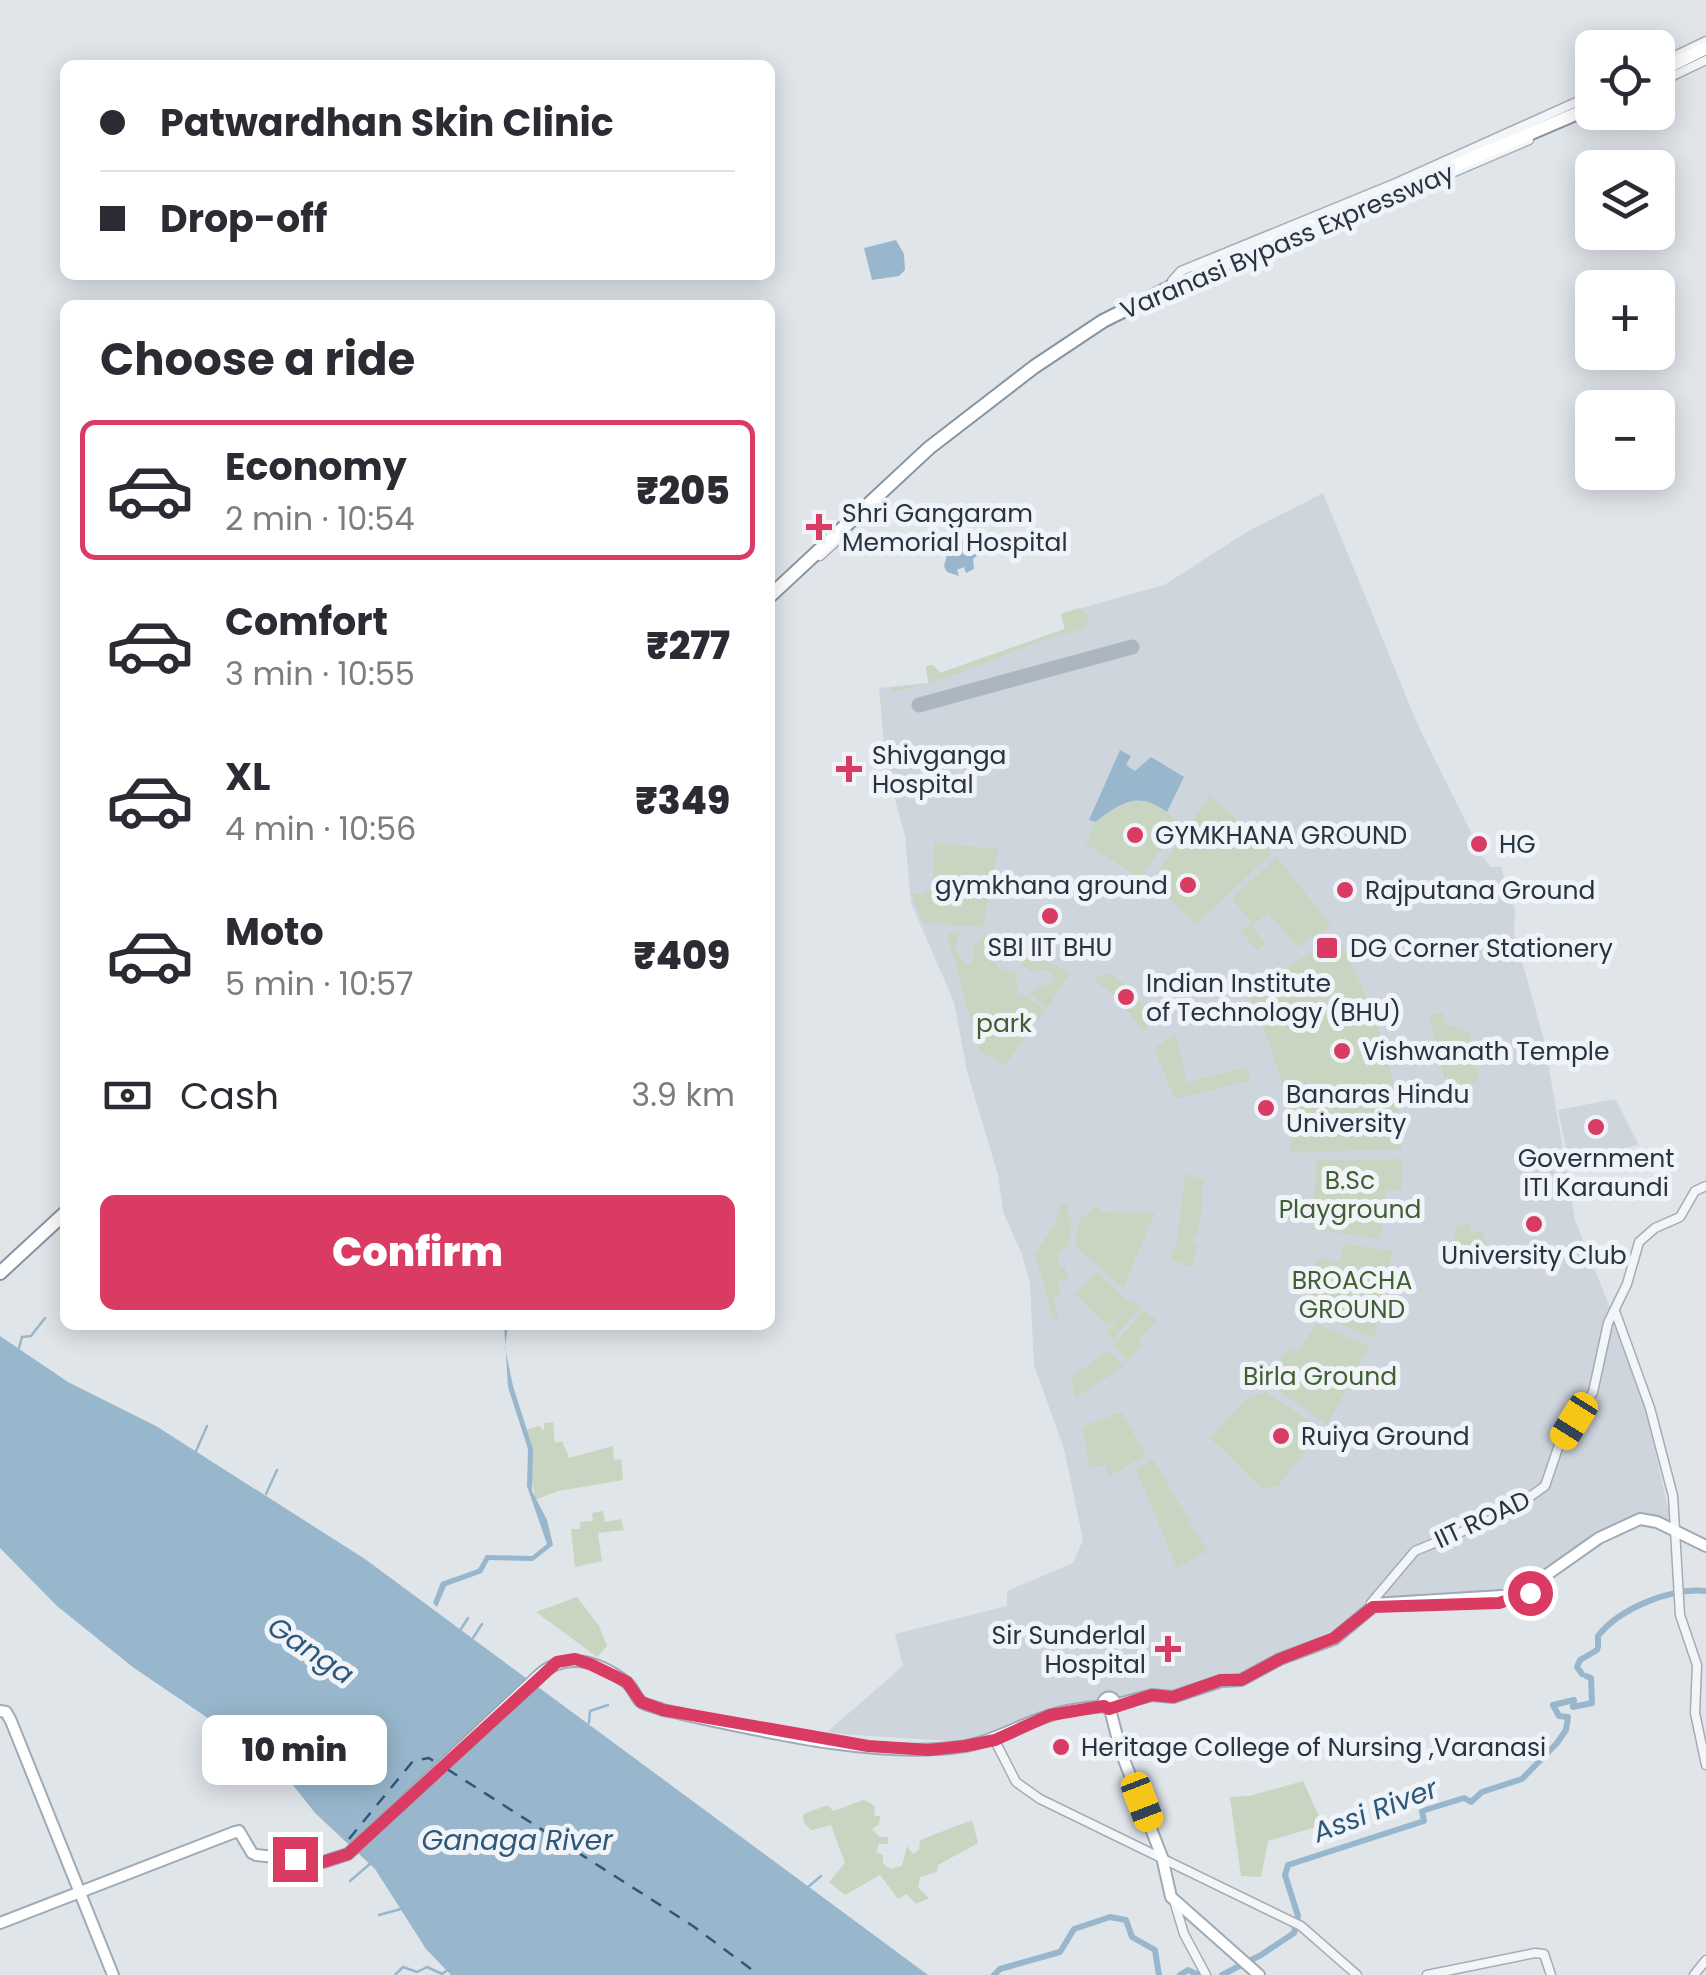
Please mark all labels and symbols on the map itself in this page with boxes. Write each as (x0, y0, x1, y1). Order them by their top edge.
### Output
street label: Varanasi Bypass Expressway (1115, 155, 1459, 328)
place label: Shri Gangaram Memorial Hospital (842, 496, 1068, 560)
marker: Shri Gangaram Memorial Hospital (806, 514, 832, 540)
place label: Shivganga Hospital (872, 738, 1006, 802)
marker: Shivganga Hospital (836, 756, 862, 782)
place label: GYMKHANA GROUND (1155, 818, 1407, 853)
marker: GYMKHANA GROUND (1124, 824, 1146, 846)
place label: HG (1499, 827, 1536, 862)
marker: HG (1468, 833, 1490, 855)
place label: gymkhana ground (935, 868, 1168, 903)
place label: Rajputana Ground (1365, 873, 1595, 908)
marker: gymkhana ground (1177, 874, 1199, 896)
marker: Rajputana Ground (1334, 879, 1356, 901)
marker: SBI IIT BHU (1039, 905, 1061, 927)
place label: SBI IIT BHU (988, 930, 1112, 965)
place label: DG Corner Stationery (1350, 931, 1613, 966)
marker: DG Corner Stationery (1314, 935, 1340, 961)
place label: Indian Institute of Technology (BHU) (1146, 966, 1401, 1030)
marker: Indian Institute of Technology (BHU) (1115, 986, 1137, 1008)
park label: park (976, 1006, 1032, 1041)
place label: Vishwanath Temple (1362, 1034, 1610, 1069)
marker: Vishwanath Temple (1331, 1040, 1353, 1062)
place label: Banaras Hindu University (1286, 1077, 1469, 1141)
marker: Banaras Hindu University (1255, 1097, 1277, 1119)
marker: Government ITI Karaundi (1585, 1116, 1607, 1138)
place label: Government ITI Karaundi (1518, 1141, 1674, 1205)
park label: B.Sc Playground (1279, 1163, 1421, 1227)
marker: University Club (1523, 1213, 1545, 1235)
place label: University Club (1441, 1238, 1627, 1273)
park label: BROACHA GROUND (1292, 1263, 1412, 1327)
park label: Birla Ground (1243, 1359, 1397, 1394)
car (1545, 1388, 1603, 1454)
place label: Ruiya Ground (1301, 1419, 1470, 1454)
marker: Ruiya Ground (1270, 1425, 1292, 1447)
street label: IIT ROAD (1429, 1482, 1536, 1557)
route start (1508, 1571, 1553, 1616)
water label: Ganga (260, 1607, 362, 1694)
place label: Sir Sunderlal Hospital (992, 1618, 1146, 1682)
marker: Sir Sunderlal Hospital (1155, 1636, 1181, 1662)
callout: 10 min (202, 1714, 388, 1784)
place label: Heritage College of Nursing ,Varanasi (1081, 1730, 1546, 1765)
marker: Heritage College of Nursing ,Varanasi (1050, 1736, 1072, 1758)
car (1117, 1769, 1167, 1835)
water label: Assi River (1306, 1769, 1444, 1852)
water label: Ganaga River (421, 1821, 613, 1860)
route end (273, 1837, 318, 1882)

